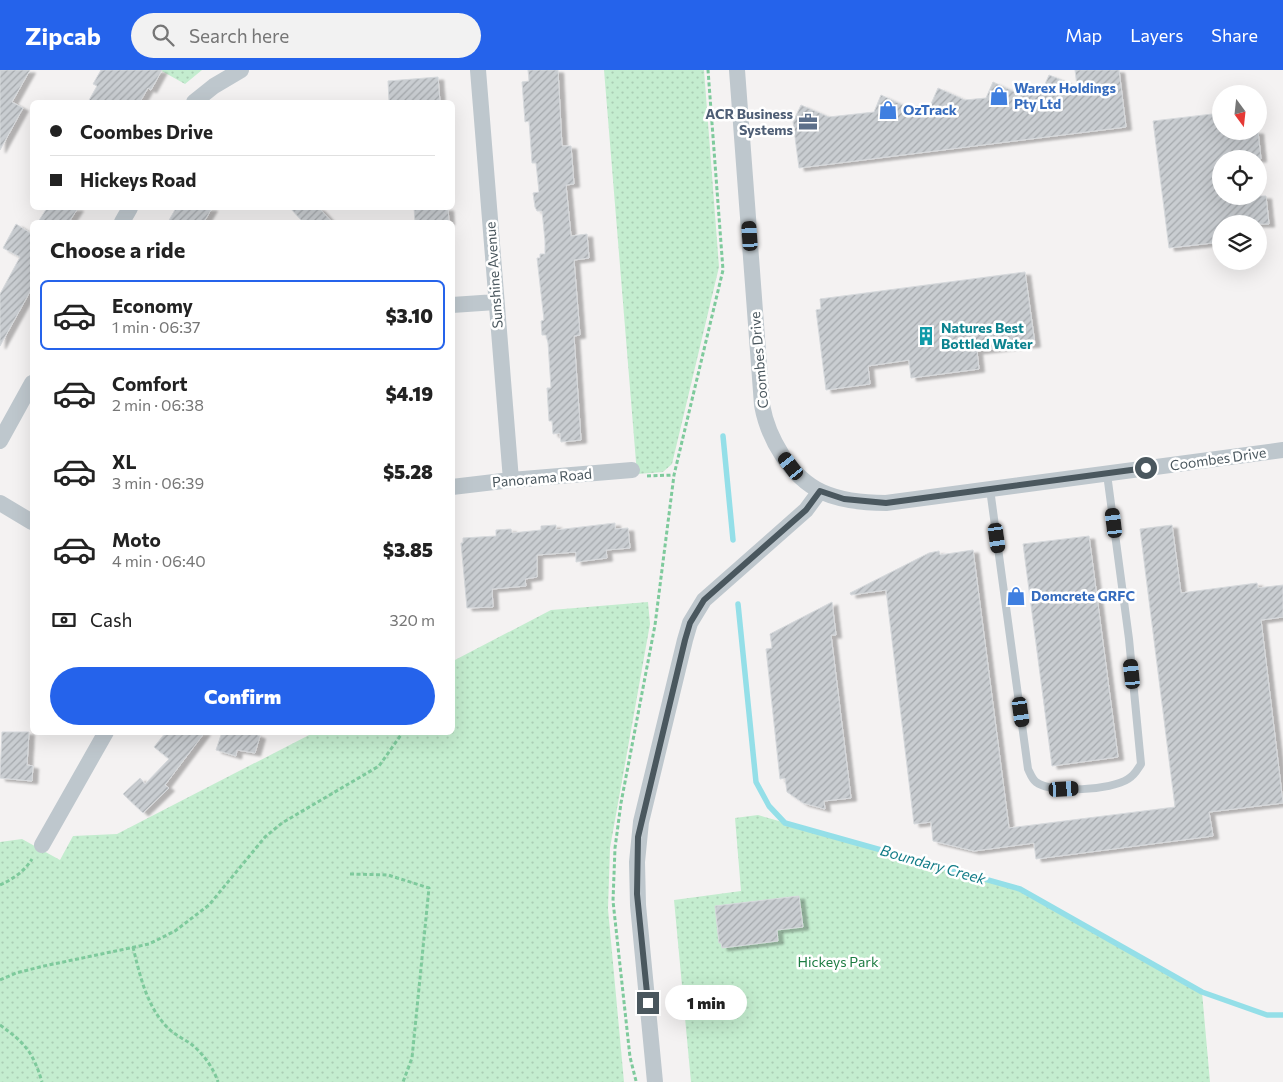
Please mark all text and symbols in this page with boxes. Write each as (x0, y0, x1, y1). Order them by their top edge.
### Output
search box (131, 13, 481, 58)
text: Zipcab (25, 21, 101, 50)
icon: search (149, 21, 177, 49)
text: Search here (189, 24, 289, 47)
text: Map (1065, 24, 1102, 46)
text: Layers (1130, 24, 1183, 46)
text: Share (1211, 24, 1258, 46)
place label: Warex Holdings Pty Ltd (1014, 79, 1116, 112)
shop icon: Warex Holdings Pty Ltd (988, 85, 1010, 107)
north arrow (1212, 85, 1268, 140)
map controls (1212, 85, 1267, 270)
shop icon: OzTrack (877, 99, 899, 121)
place label: OzTrack (903, 101, 957, 118)
place label: ACR Business Systems (705, 105, 793, 138)
office icon: ACR Business Systems (797, 111, 819, 133)
text: Coombes Drive (80, 120, 213, 143)
button: locate (1212, 150, 1267, 205)
text: Hickeys Road (80, 168, 196, 191)
button: layers (1212, 215, 1267, 270)
street label: Sunshine Avenue (481, 221, 506, 329)
car (741, 221, 758, 251)
text: Choose a ride (50, 236, 185, 263)
icon: car (52, 293, 97, 338)
text: Economy (112, 294, 193, 317)
text: $3.10 (385, 304, 433, 327)
street label: Coombes Drive (746, 311, 771, 409)
text: 1 min · 06:37 (112, 317, 201, 336)
place label: Natures Best Bottled Water (941, 319, 1033, 352)
building icon: Natures Best Bottled Water (915, 325, 937, 347)
icon: car (52, 371, 97, 416)
text: Comfort (112, 372, 188, 395)
text: $4.19 (386, 382, 433, 405)
text: 2 min · 06:38 (112, 395, 204, 414)
street label: Coombes Drive (1169, 443, 1267, 474)
icon: car (52, 449, 97, 494)
text: XL (112, 450, 137, 473)
car (775, 450, 806, 482)
route start (1135, 457, 1157, 479)
text: $5.28 (383, 460, 433, 483)
street label: Panorama Road (491, 465, 593, 490)
text: 3 min · 06:39 (112, 473, 204, 492)
car (1104, 507, 1123, 539)
car (987, 522, 1006, 554)
icon: car (52, 527, 97, 572)
text: Moto (112, 528, 161, 551)
text: $3.85 (383, 538, 433, 561)
text: 4 min · 06:40 (112, 551, 206, 570)
shop icon: Domcrete GRFC (1005, 585, 1027, 607)
place label: Domcrete GRFC (1031, 587, 1135, 604)
icon: cash (50, 606, 78, 634)
text: Cash (90, 608, 132, 631)
text: 320 m (390, 610, 435, 629)
car (1122, 658, 1141, 690)
button: Confirm (50, 667, 435, 725)
car (1011, 696, 1030, 728)
car (1048, 781, 1079, 797)
water label: Boundary Creek (879, 840, 989, 888)
park label: Hickeys Park (798, 953, 879, 970)
callout: 1 min (666, 986, 748, 1020)
route end (637, 992, 659, 1014)
text: 1 min (687, 993, 725, 1012)

